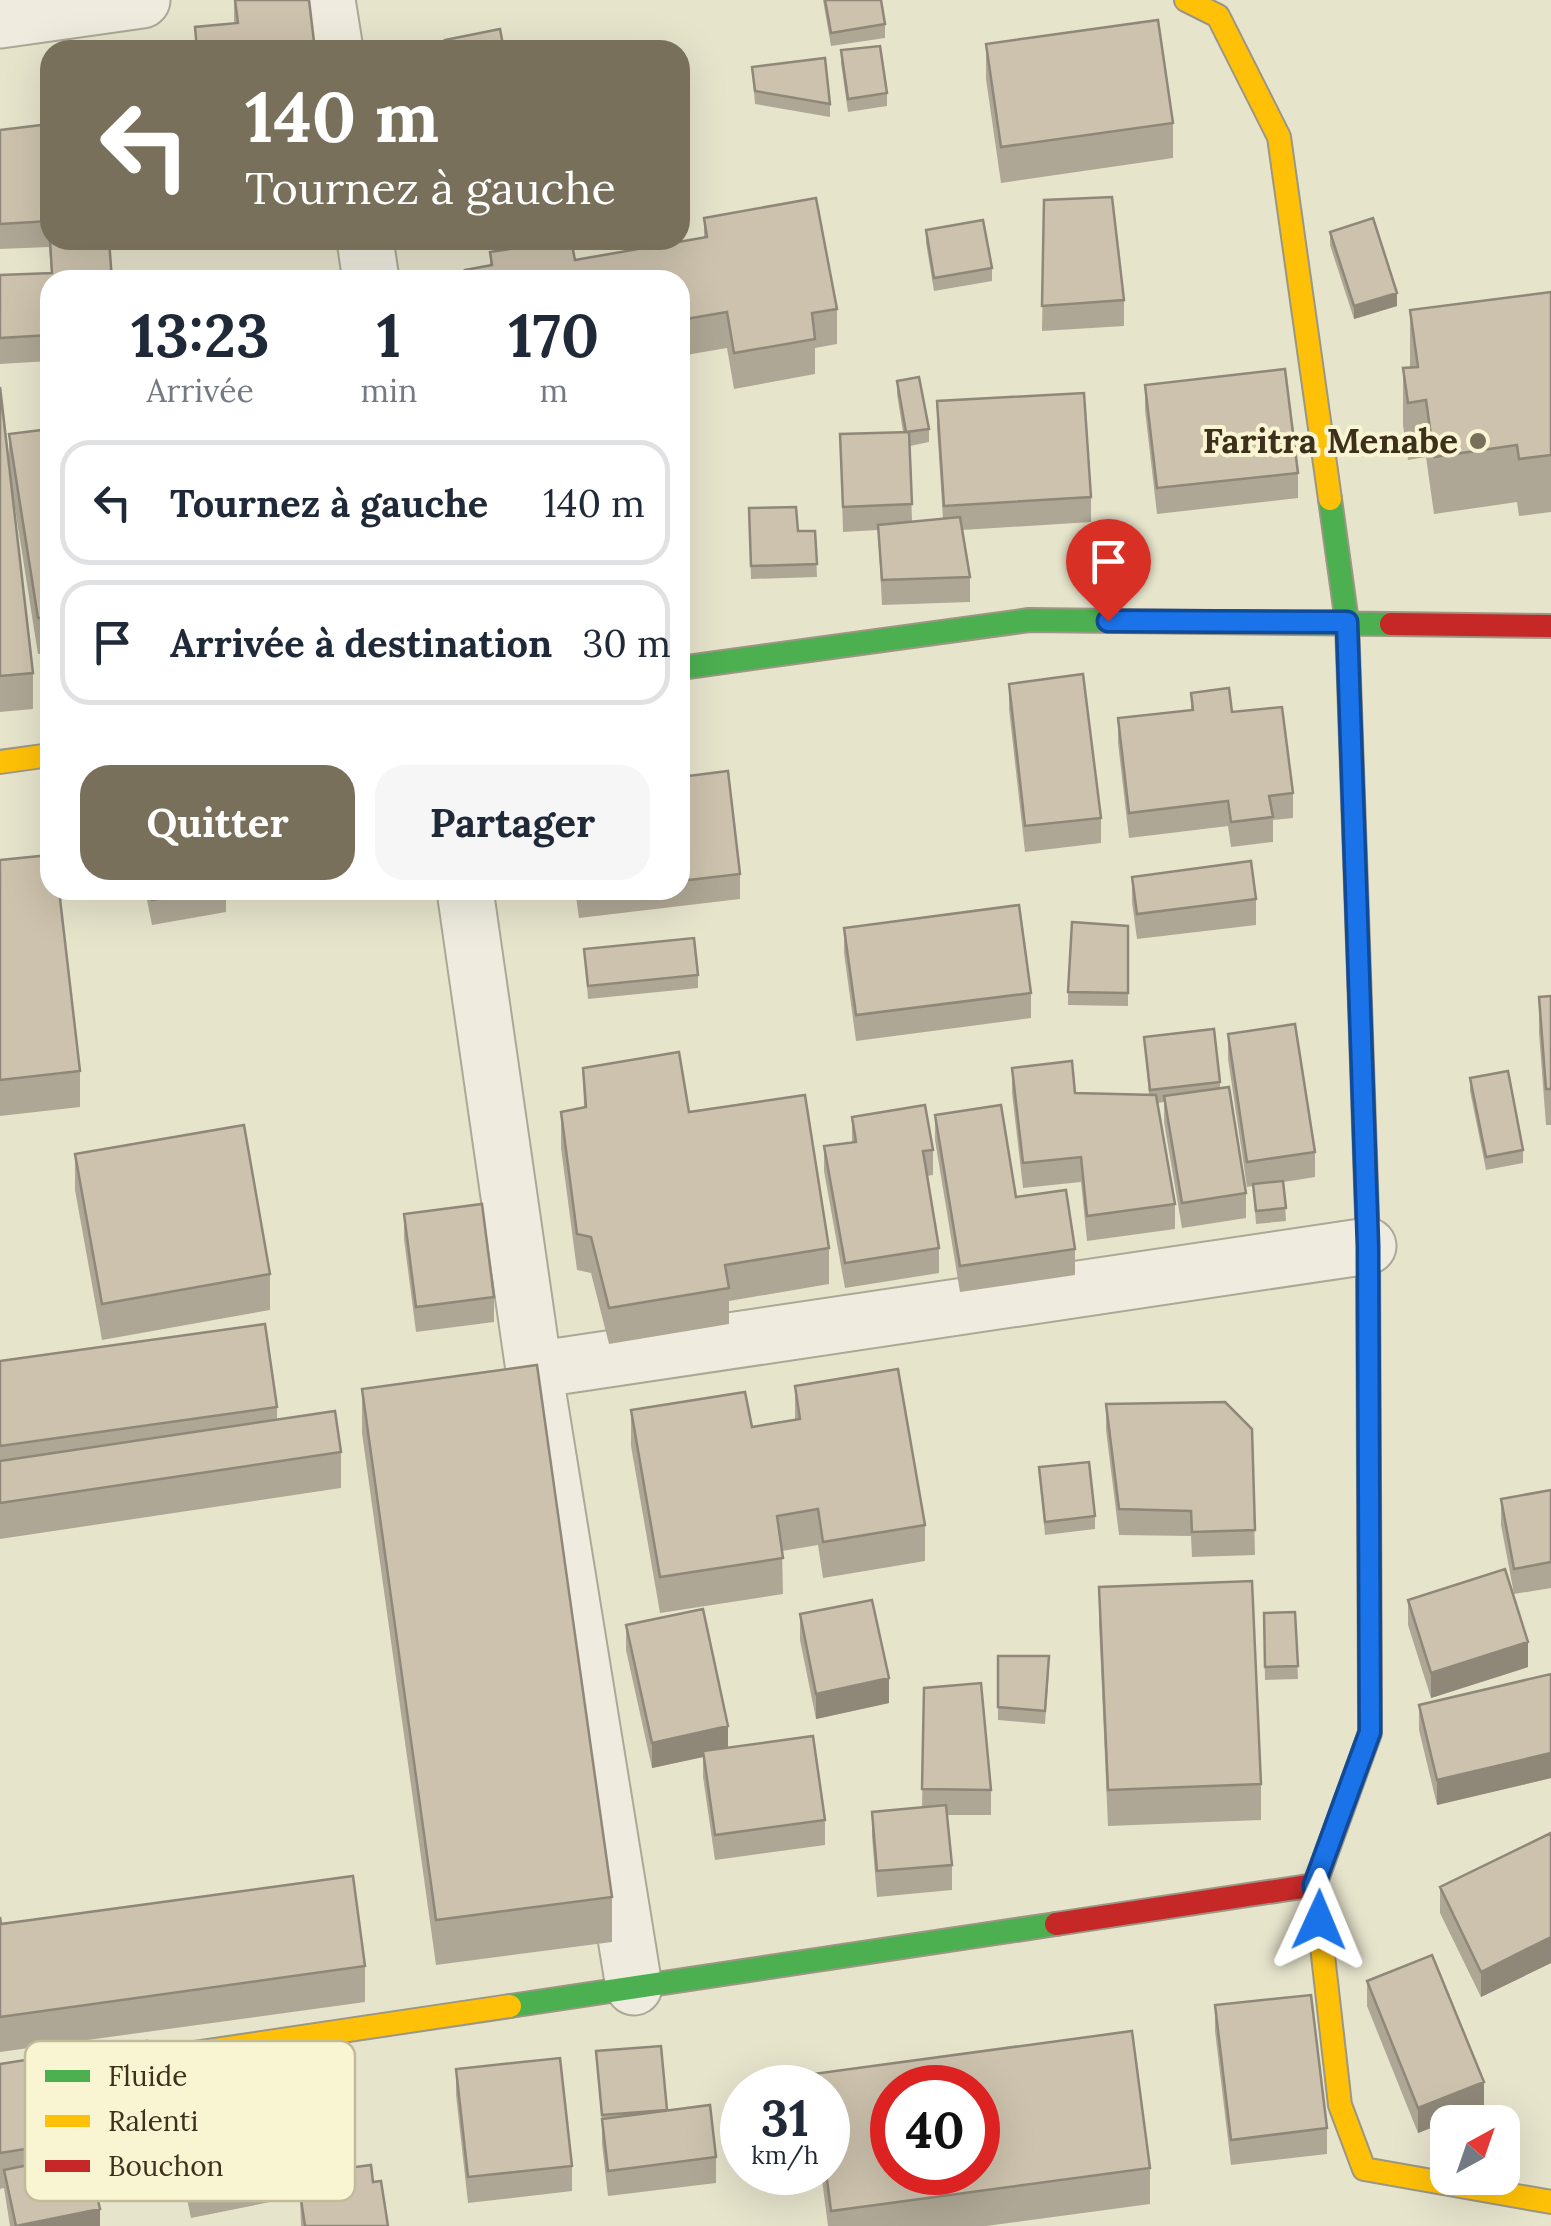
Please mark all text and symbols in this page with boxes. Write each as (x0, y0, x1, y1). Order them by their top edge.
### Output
text: 140 m (245, 72, 439, 161)
icon: left (80, 80, 210, 210)
text: Tournez à gauche (245, 159, 616, 216)
text: 13:23 (131, 297, 269, 373)
text: 1 (377, 297, 401, 373)
text: 170 (508, 297, 599, 373)
text: Arrivée (147, 370, 254, 411)
text: min (360, 370, 417, 411)
text: m (539, 370, 568, 411)
place label: Faritra Menabe (1203, 418, 1458, 463)
marker: Faritra Menabe (1467, 430, 1489, 452)
icon: left (85, 475, 140, 530)
text: Tournez à gauche (170, 479, 488, 527)
text: 140 m (543, 479, 645, 527)
pin (1066, 519, 1151, 622)
icon: arrive (1081, 534, 1136, 589)
icon: arrive (85, 615, 140, 670)
text: Arrivée à destination (170, 619, 552, 667)
text: 30 m (582, 619, 671, 667)
button: Quitter (80, 765, 355, 880)
button: Partager (375, 765, 650, 880)
position arrow (1267, 1868, 1371, 1972)
legend (25, 2041, 355, 2201)
text: Fluide (108, 2058, 187, 2094)
speed limit sign: 40 (870, 2065, 1000, 2195)
text: 31 (761, 2086, 809, 2150)
text: Ralenti (108, 2103, 198, 2139)
north arrow (1430, 2105, 1520, 2195)
map controls (1430, 2105, 1520, 2195)
text: km/h (751, 2139, 819, 2171)
text: Bouchon (108, 2148, 224, 2184)

